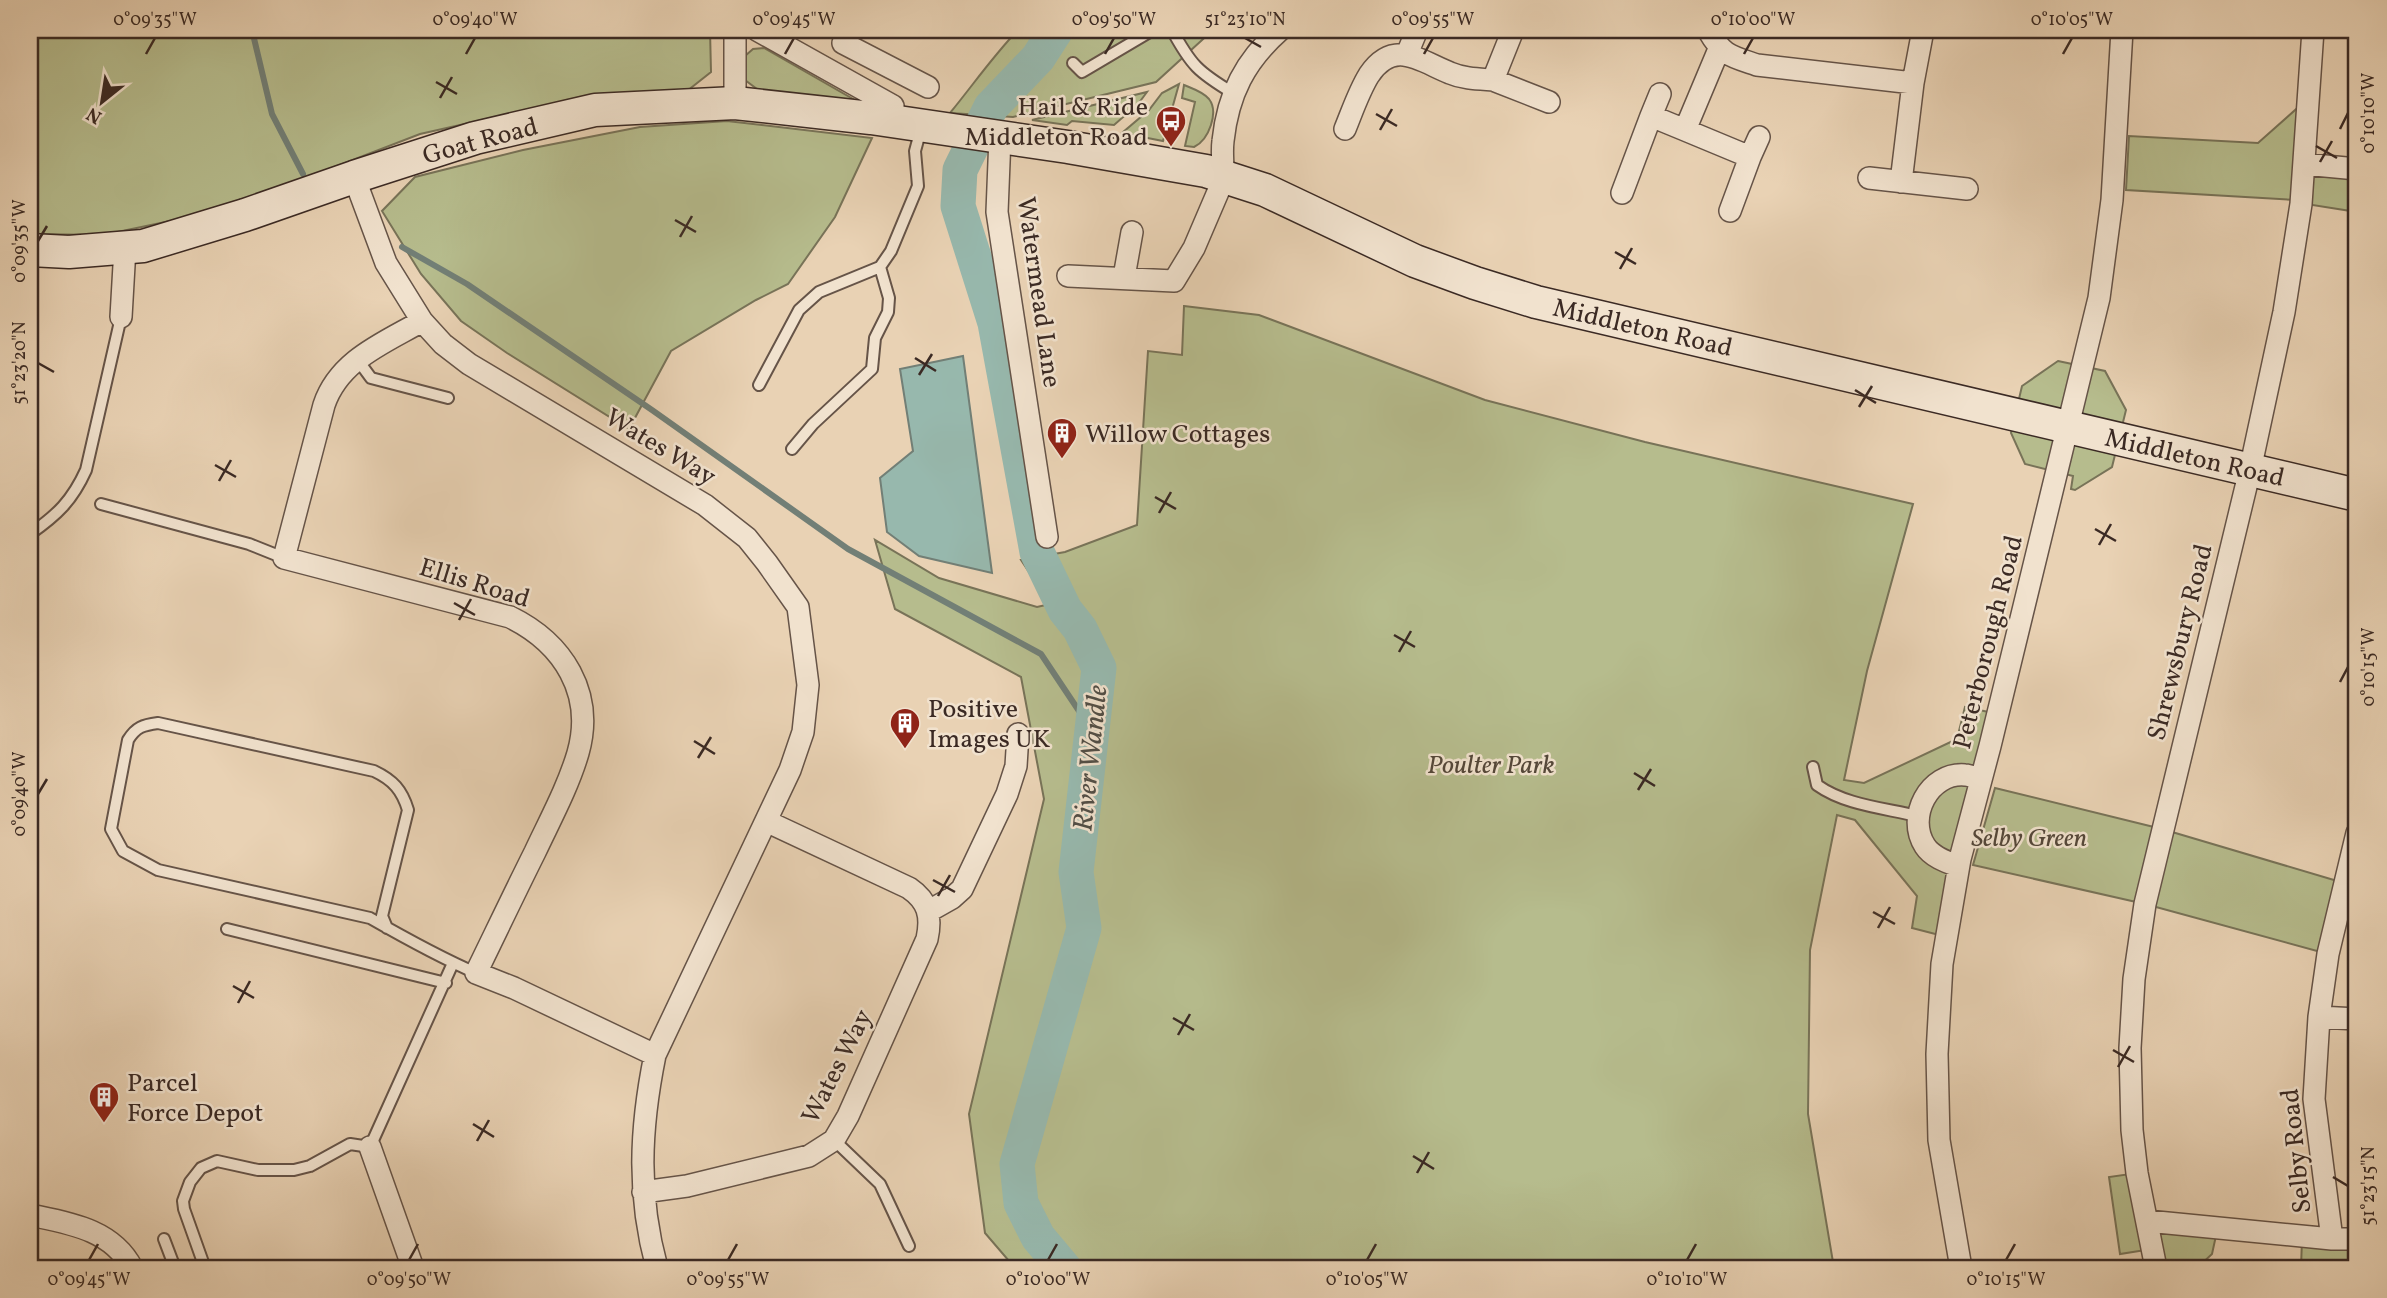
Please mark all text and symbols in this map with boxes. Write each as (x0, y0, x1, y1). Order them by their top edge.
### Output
text: 0°09'35"W (113, 8, 197, 33)
text: 0°09'40"W (433, 8, 517, 33)
text: 0°09'45"W (753, 8, 835, 33)
text: 0°09'50"W (1072, 8, 1156, 33)
text: 51°23'10"N (1204, 8, 1286, 33)
text: 0°09'55"W (1392, 8, 1474, 33)
text: 0°10'00"W (1711, 8, 1795, 33)
text: 0°10'05"W (2031, 8, 2113, 33)
north arrow (66, 66, 136, 136)
text: 0°10'10"W (2357, 73, 2382, 153)
place label: Hail & Ride Middleton Road (964, 90, 1148, 156)
text: N (82, 100, 107, 130)
bus stop icon: Hail & Ride Middleton Road (1154, 104, 1188, 148)
street label: Goat Road (419, 109, 542, 175)
street label: Watermead Lane (1007, 195, 1069, 390)
text: 0°09'35"W (8, 199, 33, 283)
street label: Middleton Road (1549, 291, 1736, 367)
text: 51°23'20"N (8, 321, 33, 405)
street label: Wates Way (598, 400, 722, 495)
building icon: Willow Cottages (1045, 416, 1079, 460)
place label: Willow Cottages (1085, 417, 1270, 453)
street label: Middleton Road (2101, 421, 2288, 497)
street label: Peterborough Road (1945, 532, 2033, 753)
street label: Shrewsbury Road (2139, 541, 2223, 744)
street label: Ellis Road (415, 550, 534, 618)
text: 0°10'15"W (2357, 628, 2382, 706)
water label: River Wandle (1064, 683, 1119, 833)
place label: Positive Images UK (928, 692, 1051, 758)
building icon: Positive Images UK (888, 706, 922, 750)
park label: Poulter Park (1427, 748, 1555, 784)
text: 0°09'40"W (8, 752, 33, 836)
park label: Selby Green (1971, 821, 2087, 857)
street label: Wates Way (794, 1003, 882, 1130)
place label: Parcel Force Depot (127, 1066, 263, 1132)
building icon: Parcel Force Depot (87, 1080, 121, 1124)
street label: Selby Road (2273, 1086, 2321, 1215)
text: 51°23'15"N (2357, 1146, 2382, 1226)
text: 0°09'45"W (48, 1268, 130, 1293)
text: 0°09'50"W (367, 1268, 451, 1293)
text: 0°09'55"W (687, 1268, 769, 1293)
text: 0°10'00"W (1006, 1268, 1090, 1293)
text: 0°10'05"W (1326, 1268, 1408, 1293)
text: 0°10'10"W (1647, 1268, 1727, 1293)
text: 0°10'15"W (1967, 1268, 2045, 1293)

